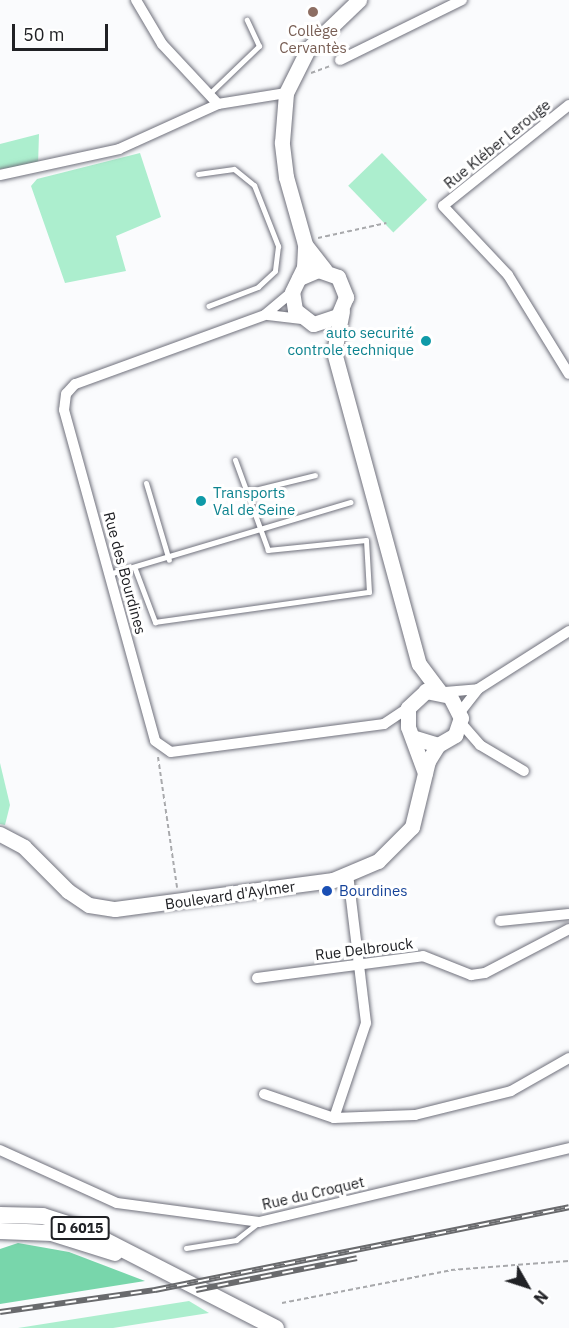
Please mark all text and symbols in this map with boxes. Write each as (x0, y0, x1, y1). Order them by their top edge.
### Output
marker: Collège Cervantès (306, 5, 320, 19)
scale bar (15, 12, 111, 50)
place label: Collège Cervantès (279, 21, 347, 56)
text: 50 m (23, 23, 65, 46)
street label: Rue Kléber Lerouge (440, 96, 554, 192)
place label: auto securité controle technique (287, 323, 414, 358)
marker: auto securité controle technique (419, 334, 433, 348)
place label: Transports Val de Seine (213, 483, 295, 518)
marker: Transports Val de Seine (194, 494, 208, 508)
street label: Rue des Bourdines (100, 510, 150, 636)
street label: Boulevard d'Aylmer (164, 877, 296, 913)
place label: Bourdines (339, 882, 408, 900)
marker: Bourdines (320, 884, 334, 898)
street label: Rue Delbrouck (314, 934, 414, 964)
street label: Rue du Croquet (260, 1172, 366, 1214)
road number: D 6015 (50, 1217, 110, 1239)
north arrow (497, 1256, 557, 1316)
text: N (530, 1287, 552, 1308)

